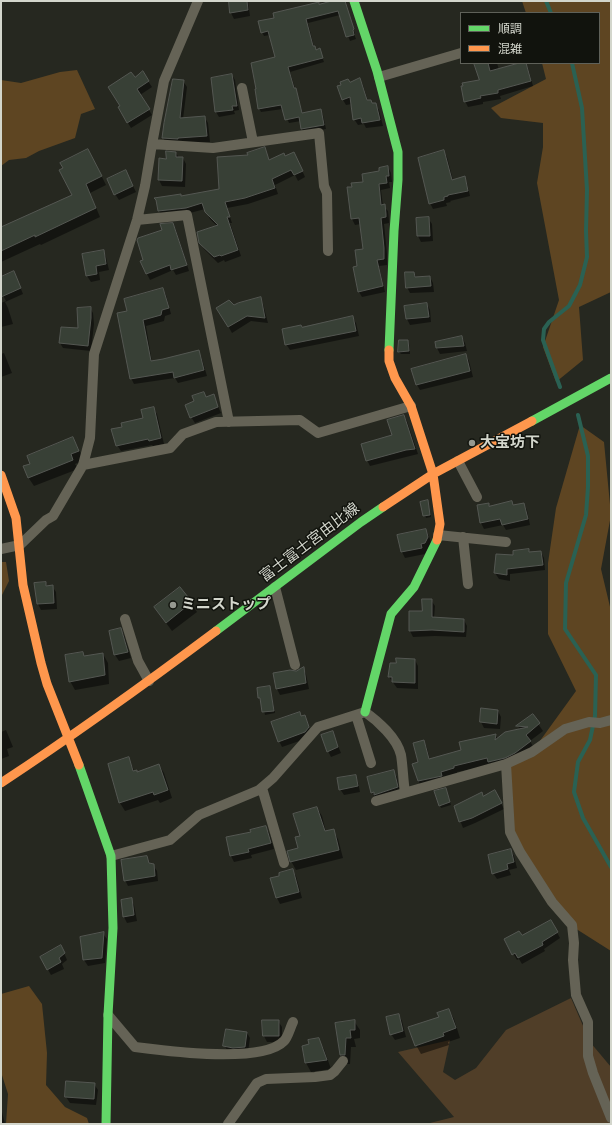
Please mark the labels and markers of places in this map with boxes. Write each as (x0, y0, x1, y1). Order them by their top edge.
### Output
place label: 大宝坊下 (480, 434, 540, 452)
marker: 大宝坊下 (467, 438, 477, 448)
place label: ミニストップ (181, 596, 271, 614)
marker: ミニストップ (168, 600, 178, 610)

